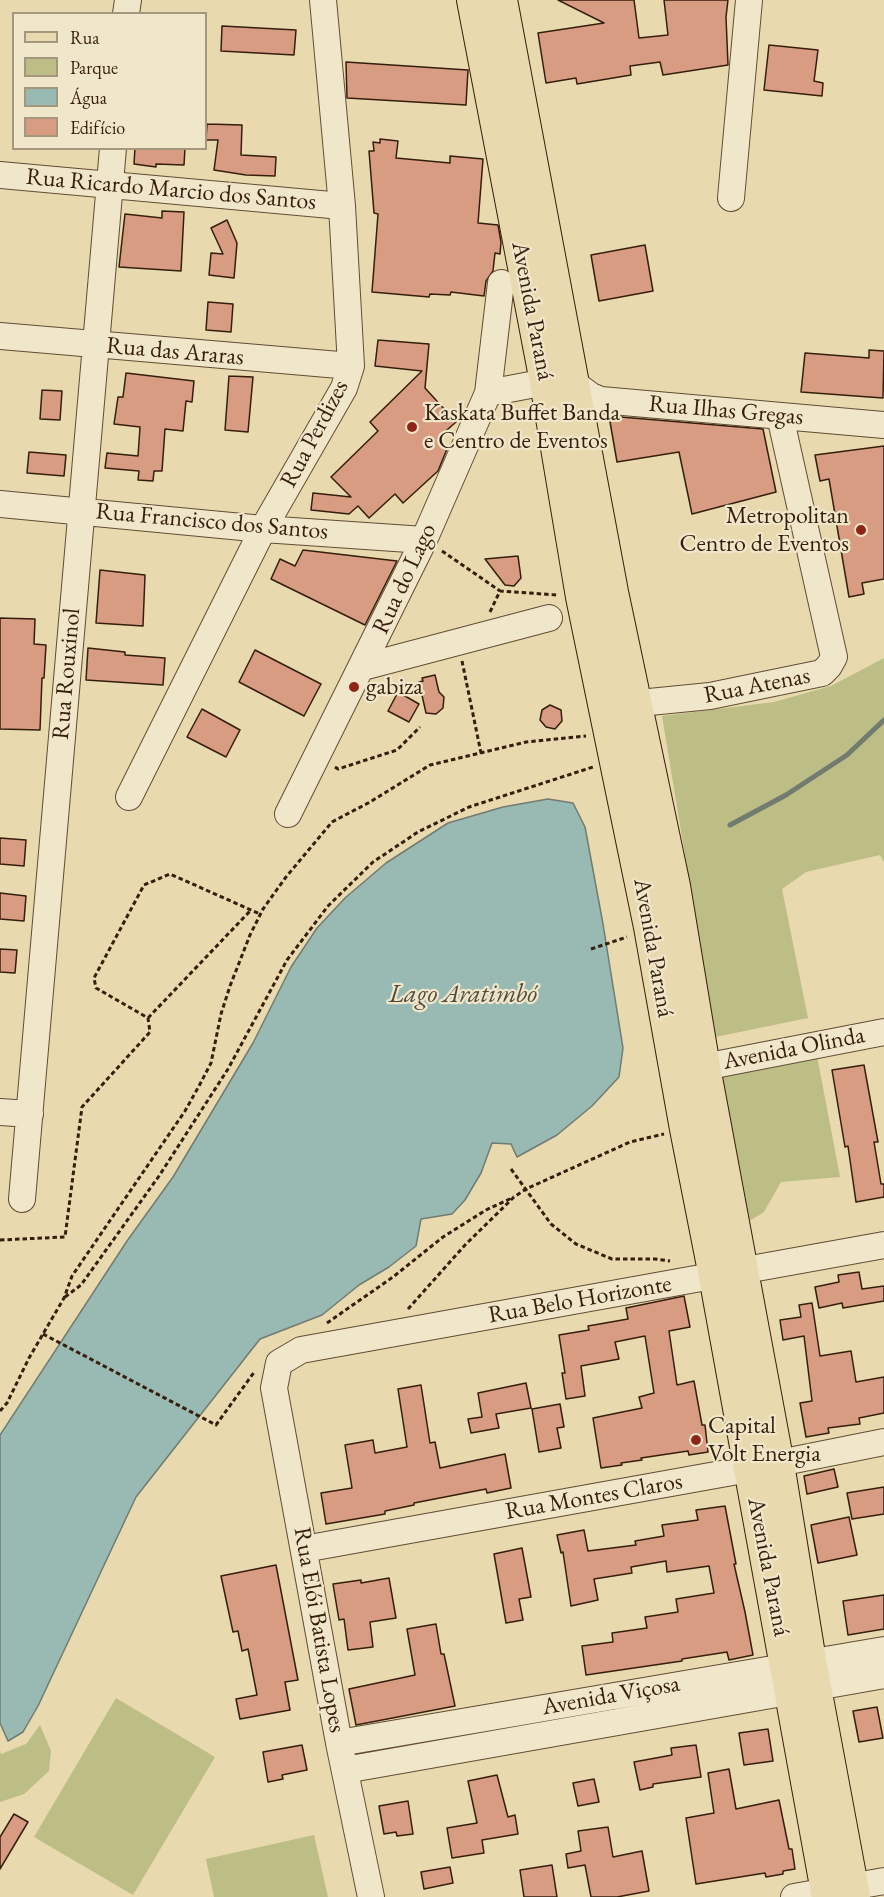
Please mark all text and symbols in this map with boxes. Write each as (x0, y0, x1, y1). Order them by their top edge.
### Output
legend (12, 12, 207, 150)
text: Rua (70, 26, 100, 49)
text: Parque (70, 56, 118, 79)
text: Água (70, 86, 107, 109)
text: Edifício (70, 116, 125, 139)
street label: Rua Ricardo Marcio dos Santos (25, 163, 317, 217)
street label: Avenida Paraná (504, 239, 560, 383)
street label: Rua das Araras (105, 332, 245, 372)
street label: Rua Perdizes (275, 375, 355, 493)
street label: Rua Ilhas Gregas (647, 390, 805, 432)
place label: Kaskata Buffet Banda e Centro de Eventos (424, 399, 620, 455)
marker: Kaskata Buffet Banda e Centro de Eventos (405, 420, 419, 434)
street label: Rua Francisco dos Santos (95, 497, 329, 547)
place label: Metropolitan Centro de Eventos (679, 502, 849, 558)
street label: Rua do Lago (367, 519, 443, 639)
marker: Metropolitan Centro de Eventos (854, 523, 868, 537)
street label: Rua Rouxinol (47, 607, 87, 741)
street label: Rua Atenas (701, 662, 813, 710)
place label: gabiza (366, 673, 423, 701)
marker: gabiza (347, 680, 361, 694)
street label: Avenida Paraná (627, 876, 679, 1020)
water label: Lago Aratimbó (389, 979, 537, 1011)
street label: Avenida Olinda (721, 1021, 867, 1077)
street label: Rua Belo Horizonte (486, 1270, 674, 1330)
place label: Capital Volt Energia (708, 1412, 821, 1468)
marker: Capital Volt Energia (689, 1433, 703, 1447)
street label: Rua Montes Claros (503, 1467, 685, 1527)
street label: Avenida Paraná (740, 1495, 796, 1639)
street label: Rua Elói Batista Lopes (287, 1525, 351, 1735)
street label: Avenida Viçosa (540, 1670, 682, 1722)

